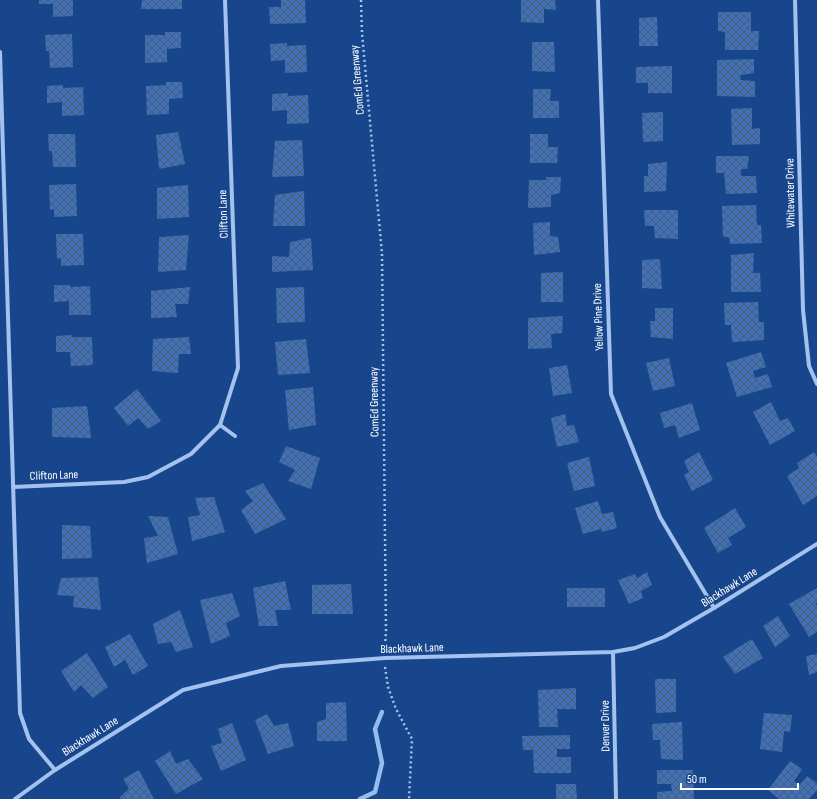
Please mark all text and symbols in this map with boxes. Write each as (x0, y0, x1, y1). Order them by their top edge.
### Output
street label: ComEd Greenway (347, 44, 368, 115)
street label: Whitewater Drive (782, 158, 799, 228)
street label: Clifton Lane (215, 189, 232, 239)
street label: Yellow Pine Drive (590, 283, 607, 351)
street label: ComEd Greenway (366, 367, 383, 437)
street label: Clifton Lane (29, 467, 79, 484)
street label: Blackhawk Lane (698, 564, 760, 611)
street label: Blackhawk Lane (380, 640, 444, 657)
street label: Denver Drive (598, 700, 613, 752)
street label: Blackhawk Lane (59, 713, 121, 760)
scale bar (681, 765, 798, 791)
text: 50 m (687, 772, 707, 787)

